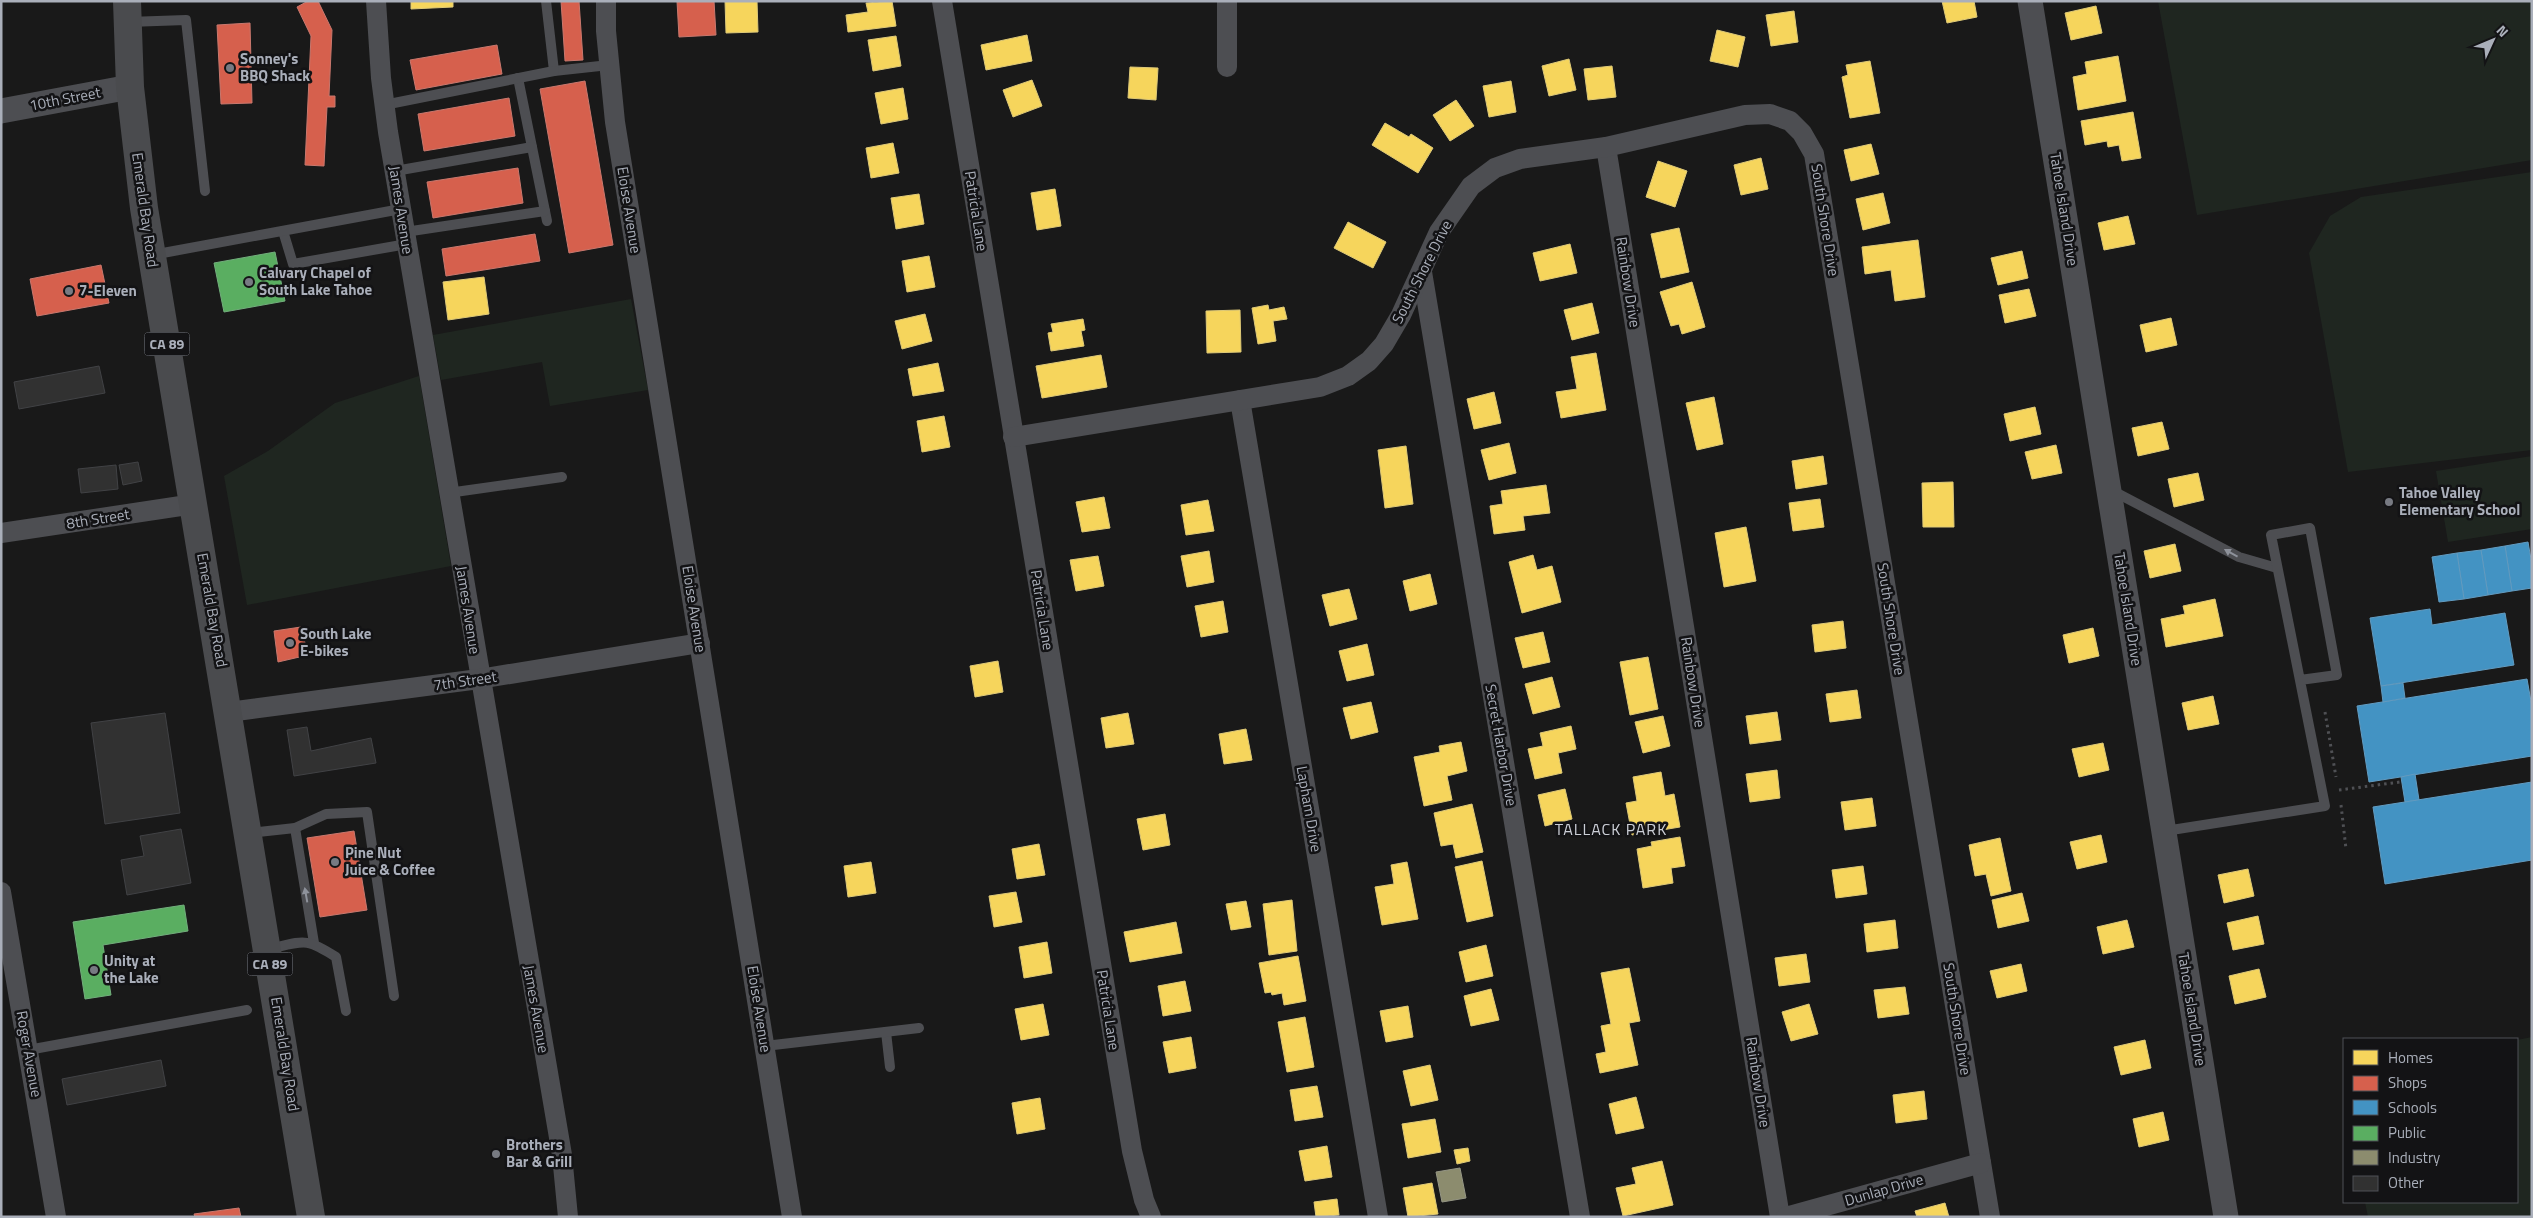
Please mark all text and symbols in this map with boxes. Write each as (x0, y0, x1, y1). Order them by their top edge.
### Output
north arrow (2468, 15, 2518, 65)
text: N (2492, 20, 2514, 41)
place label: Sonney's BBQ Shack (240, 47, 310, 87)
marker: Sonney's BBQ Shack (224, 62, 236, 74)
street label: 10th Street (27, 80, 103, 117)
street label: Tahoe Island Drive (2044, 150, 2085, 267)
street label: Emerald Bay Road (126, 151, 165, 269)
street label: South Shore Drive (1805, 162, 1846, 278)
street label: James Avenue (383, 164, 420, 256)
street label: Eloise Avenue (611, 165, 648, 255)
street label: Patricia Lane (959, 169, 994, 253)
street label: South Shore Drive (1386, 216, 1458, 328)
street label: Rainbow Drive (1610, 235, 1647, 329)
place label: Calvary Chapel of South Lake Tahoe (259, 261, 373, 301)
marker: Calvary Chapel of South Lake Tahoe (243, 276, 255, 288)
place label: 7-Eleven (79, 279, 137, 302)
marker: 7-Eleven (63, 285, 75, 297)
road number: CA 89 (144, 332, 190, 356)
place label: Tahoe Valley Elementary School (2399, 481, 2520, 521)
marker: Tahoe Valley Elementary School (2383, 496, 2395, 508)
street label: 8th Street (65, 502, 132, 535)
one-way arrow (2224, 549, 2238, 557)
street label: Tahoe Island Drive (2108, 550, 2149, 667)
street label: Emerald Bay Road (191, 551, 234, 669)
street label: South Shore Drive (1871, 561, 1912, 677)
street label: James Avenue (450, 564, 487, 656)
street label: Eloise Avenue (676, 564, 713, 654)
street label: Patricia Lane (1025, 568, 1060, 652)
place label: South Lake E-bikes (300, 622, 372, 662)
street label: Rainbow Drive (1675, 635, 1712, 729)
marker: South Lake E-bikes (284, 637, 296, 649)
street label: 7th Street (432, 665, 499, 696)
street label: Secret Harbor Drive (1479, 682, 1524, 808)
street label: Lapham Drive (1291, 764, 1328, 854)
district label: TALLACK PARK (1555, 817, 1667, 841)
place label: Pine Nut Juice & Coffee (345, 841, 435, 881)
marker: Pine Nut Juice & Coffee (329, 856, 341, 868)
one-way arrow (301, 886, 309, 902)
place label: Unity at the Lake (104, 949, 159, 989)
street label: Tahoe Island Drive (2172, 950, 2213, 1067)
road number: CA 89 (248, 952, 292, 976)
street label: South Shore Drive (1937, 961, 1978, 1077)
street label: James Avenue (517, 963, 556, 1055)
marker: Unity at the Lake (88, 964, 100, 976)
street label: Eloise Avenue (741, 964, 778, 1054)
street label: Patricia Lane (1091, 968, 1126, 1052)
street label: Emerald Bay Road (265, 995, 306, 1113)
street label: Roger Avenue (11, 1009, 48, 1099)
street label: Rainbow Drive (1740, 1035, 1777, 1129)
legend (2343, 1038, 2518, 1203)
text: Homes (2388, 1046, 2433, 1069)
text: Shops (2388, 1071, 2427, 1094)
text: Schools (2388, 1096, 2437, 1119)
text: Public (2388, 1121, 2426, 1144)
place label: Brothers Bar & Grill (506, 1133, 572, 1173)
text: Industry (2388, 1146, 2440, 1169)
marker: Brothers Bar & Grill (490, 1148, 502, 1160)
street label: Dunlap Drive (1842, 1167, 1926, 1212)
text: Other (2388, 1171, 2424, 1194)

